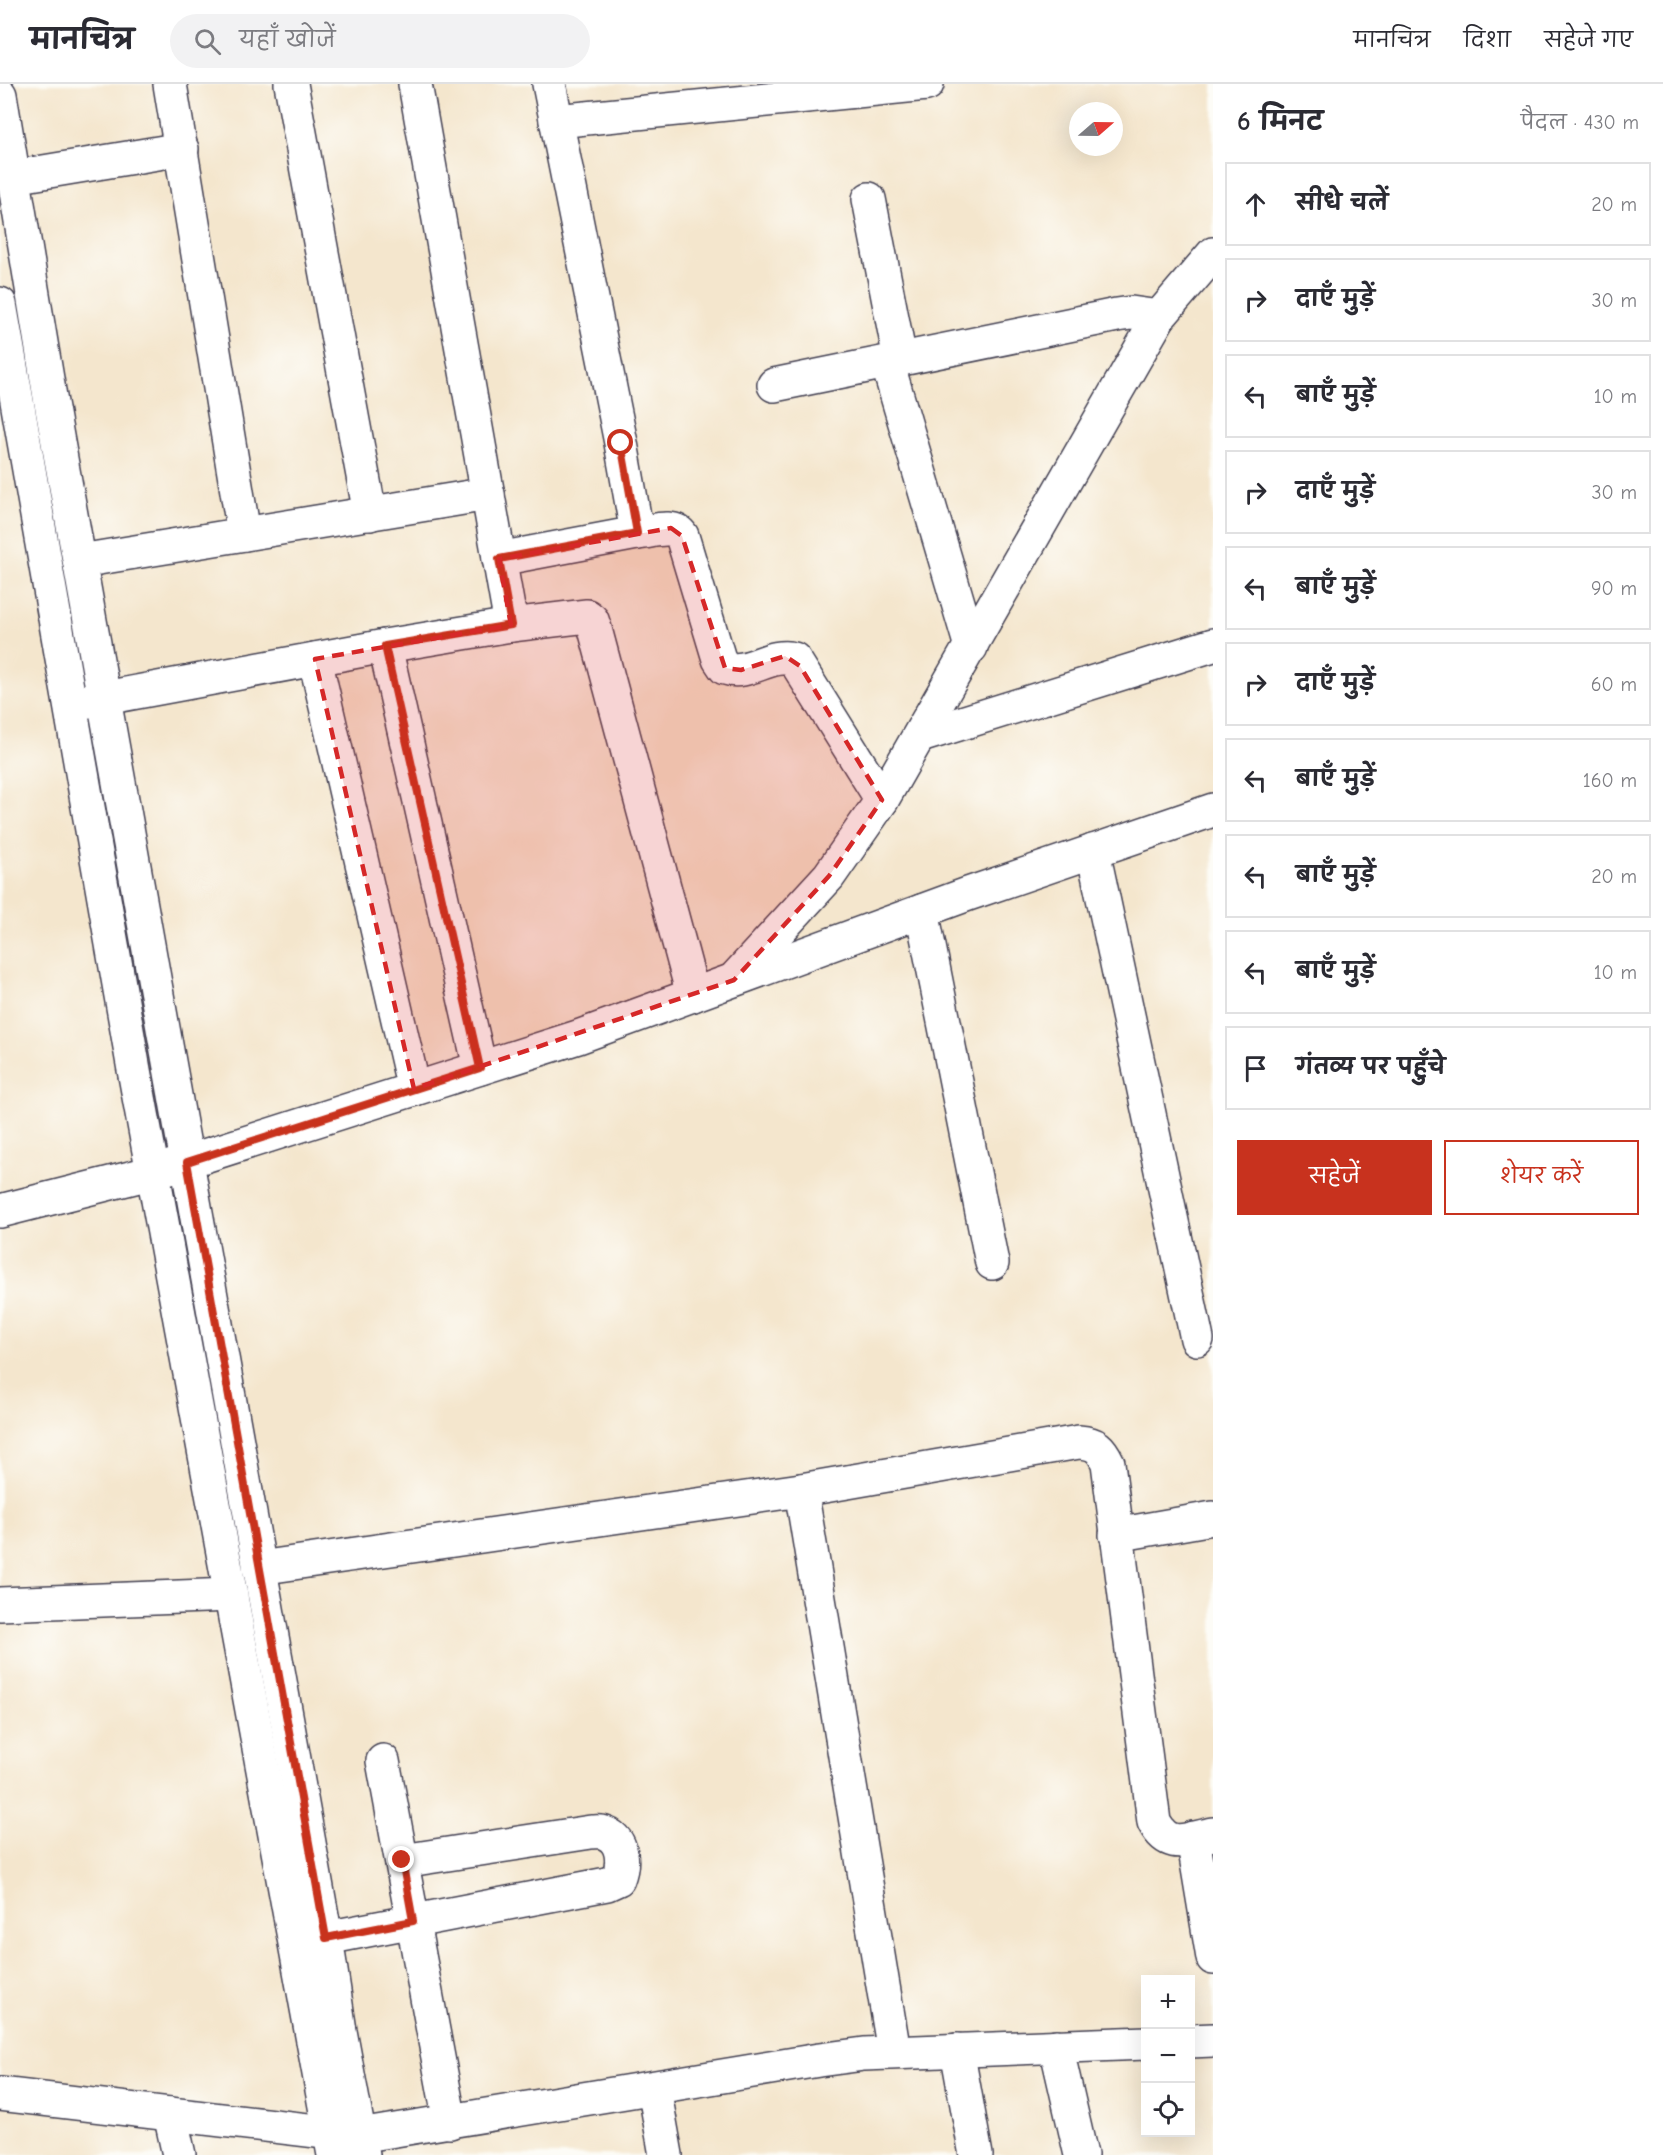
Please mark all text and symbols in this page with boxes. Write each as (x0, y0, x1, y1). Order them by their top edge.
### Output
search box (170, 14, 590, 68)
text: मानचित्र (30, 24, 134, 56)
icon: search (191, 25, 224, 58)
text: यहाँ खोजें (239, 27, 336, 53)
text: मानचित्र (1353, 28, 1431, 52)
text: दिशा (1464, 28, 1511, 52)
text: सहेजे गए (1544, 28, 1633, 52)
north arrow (1069, 102, 1123, 156)
text: 6 मिनट (1237, 107, 1323, 137)
text: पैदल · 430 m (1521, 111, 1639, 134)
icon: ahead (1239, 188, 1272, 221)
text: सीधे चलें (1296, 190, 1388, 216)
text: 20 m (1591, 193, 1637, 216)
icon: right (1239, 284, 1272, 317)
text: दाएँ मुड़ें (1296, 286, 1375, 312)
text: 30 m (1591, 289, 1637, 312)
icon: left (1239, 380, 1272, 413)
text: बाएँ मुड़ें (1296, 382, 1375, 408)
text: 10 m (1594, 385, 1637, 408)
route start (607, 429, 633, 455)
icon: right (1239, 476, 1272, 509)
text: दाएँ मुड़ें (1296, 478, 1375, 504)
text: 30 m (1591, 481, 1637, 504)
icon: left (1239, 572, 1272, 605)
text: बाएँ मुड़ें (1296, 574, 1375, 600)
text: 90 m (1591, 577, 1637, 600)
icon: right (1239, 668, 1272, 701)
text: दाएँ मुड़ें (1296, 670, 1375, 696)
text: 60 m (1591, 673, 1637, 696)
icon: left (1239, 764, 1272, 797)
text: बाएँ मुड़ें (1296, 766, 1375, 792)
text: 160 m (1583, 769, 1637, 792)
icon: left (1239, 860, 1272, 893)
text: बाएँ मुड़ें (1296, 862, 1375, 888)
text: 20 m (1591, 865, 1637, 888)
icon: left (1239, 956, 1272, 989)
text: बाएँ मुड़ें (1296, 958, 1375, 984)
text: 10 m (1594, 961, 1637, 984)
icon: arrive (1239, 1052, 1272, 1085)
text: गंतव्य पर पहुँचे (1296, 1054, 1445, 1080)
button: सहेजें (1237, 1140, 1432, 1215)
button: शेयर करें (1444, 1140, 1639, 1215)
route end (388, 1846, 414, 1872)
map controls (1141, 1975, 1195, 2137)
button: + (1141, 1975, 1195, 2029)
button: − (1141, 2029, 1195, 2083)
button: locate (1141, 2083, 1195, 2137)

